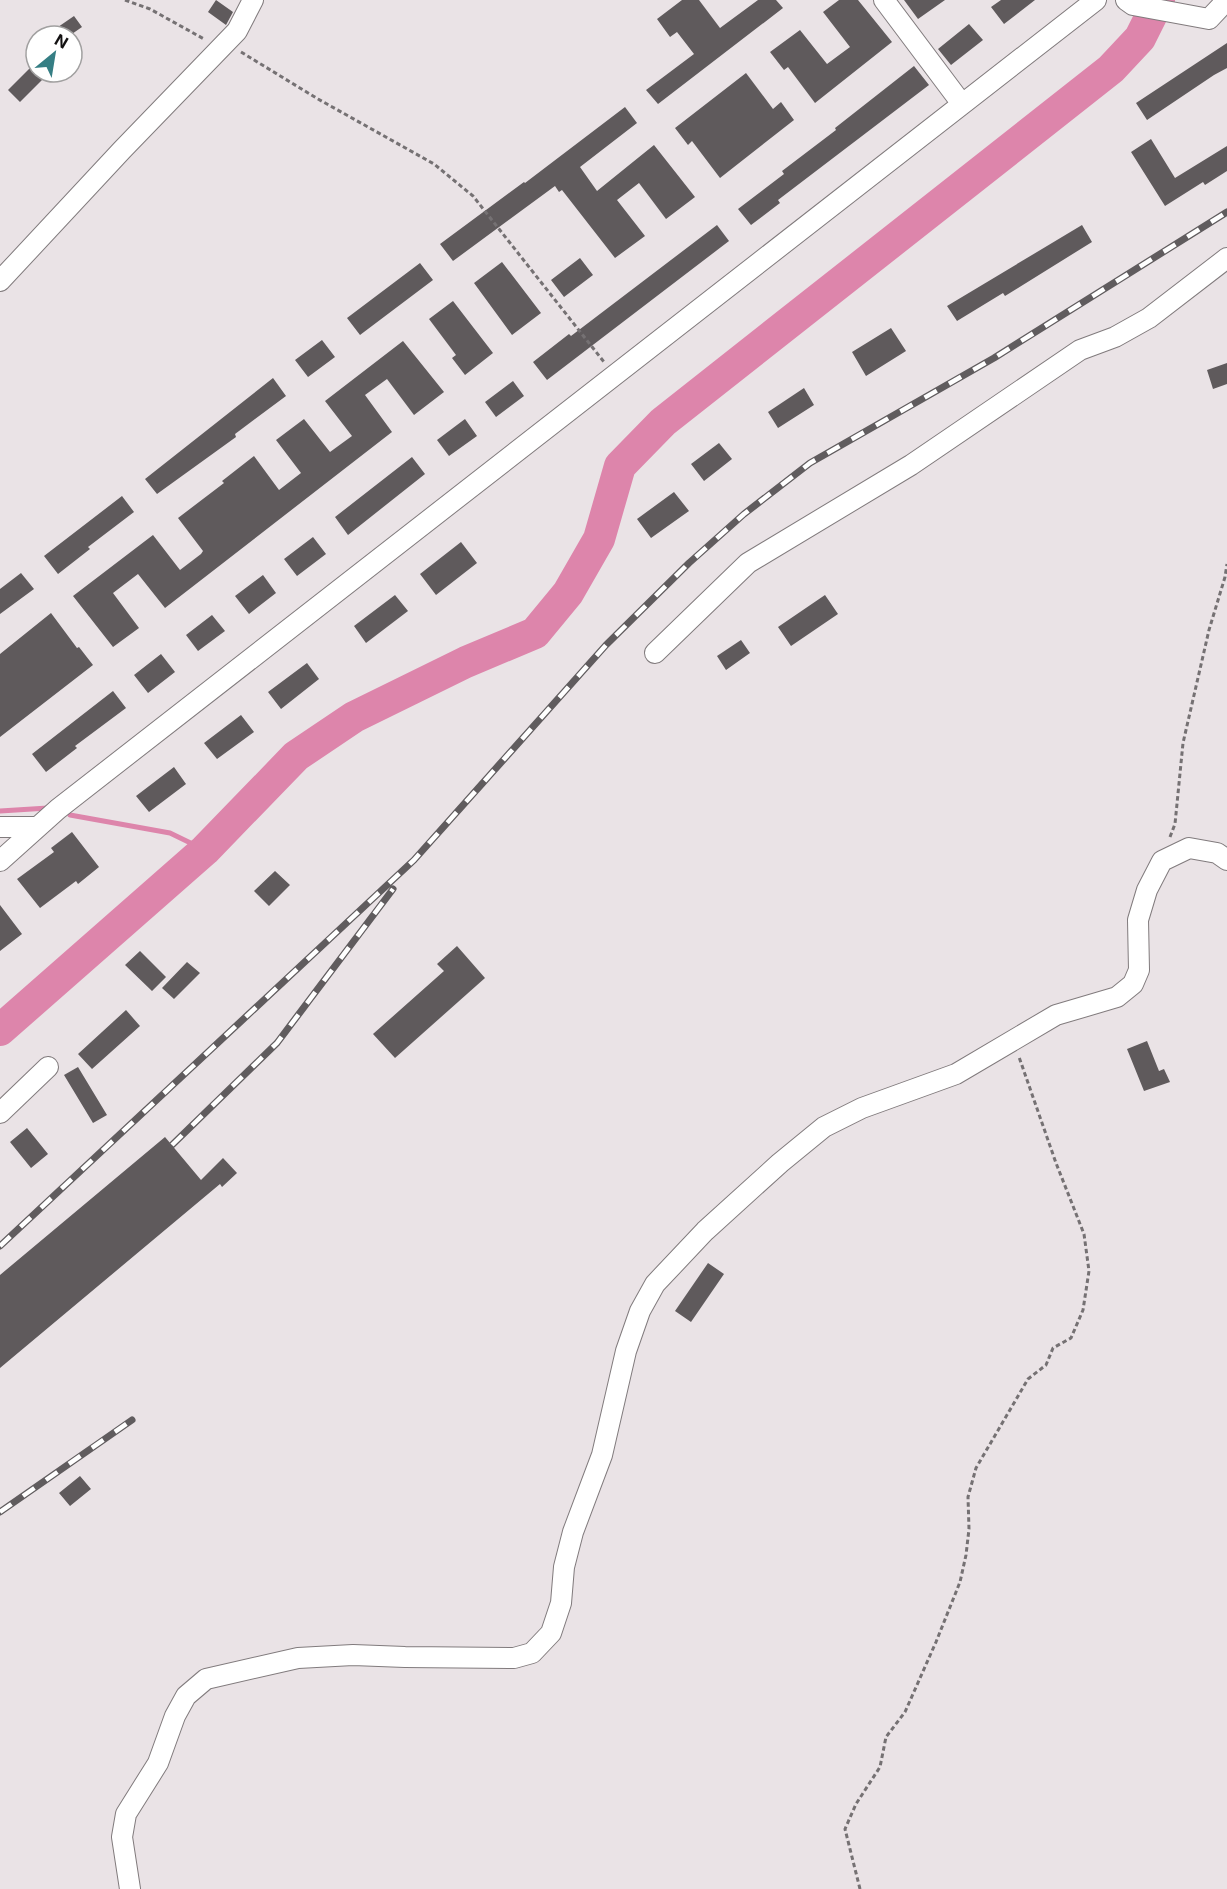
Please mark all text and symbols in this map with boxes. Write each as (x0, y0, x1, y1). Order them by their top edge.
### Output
north arrow (24, 24, 84, 84)
text: N (51, 29, 72, 53)

